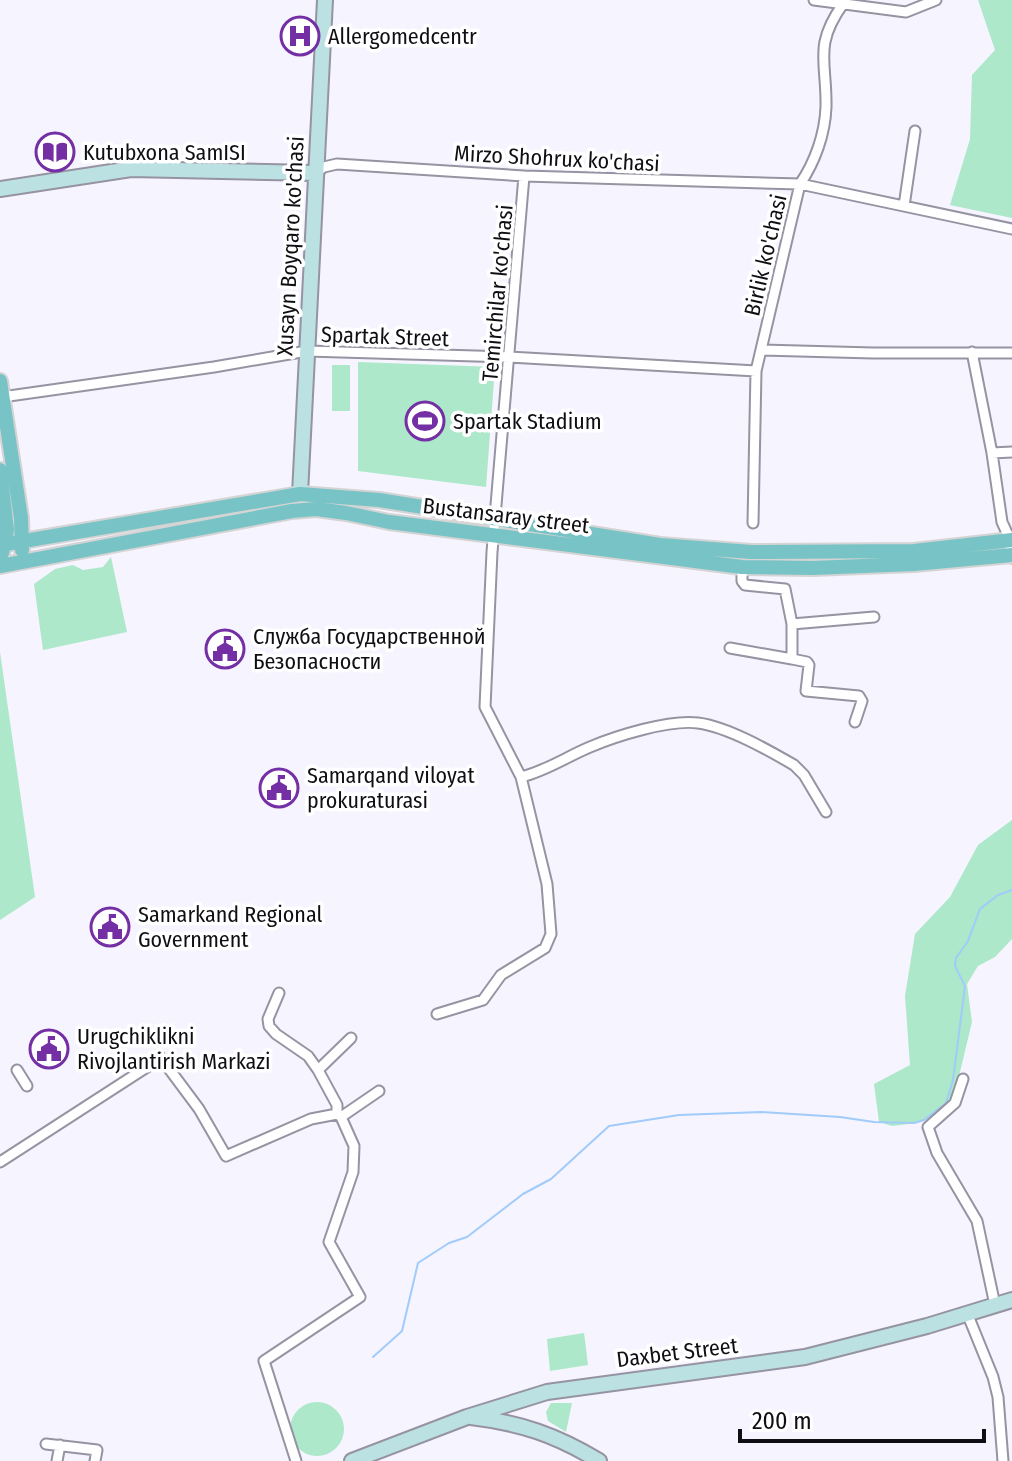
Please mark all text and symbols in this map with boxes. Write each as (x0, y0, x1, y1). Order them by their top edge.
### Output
hospital icon: Allergomedcentr (279, 15, 321, 57)
place label: Allergomedcentr (328, 23, 477, 50)
library icon: Kutubxona SamISI (34, 131, 76, 173)
street label: Xusayn Boyqaro ko'chasi (271, 135, 310, 357)
place label: Kutubxona SamISI (83, 139, 246, 166)
street label: Mirzo Shohrux ko'chasi (454, 140, 660, 177)
street label: Birlik ko'chasi (738, 192, 793, 319)
street label: Temirchilar ko'chasi (476, 203, 519, 383)
street label: Spartak Street (320, 321, 450, 352)
sports icon: Spartak Stadium (404, 400, 446, 442)
place label: Spartak Stadium (453, 408, 602, 435)
street label: Bustansaray street (421, 492, 591, 539)
place label: Служба Государственной Безопасности (253, 623, 486, 675)
public building icon: Служба Государственной Безопасности (204, 628, 246, 670)
place label: Samarqand viloyat prokuraturasi (307, 762, 475, 814)
public building icon: Samarqand viloyat prokuraturasi (258, 767, 300, 809)
place label: Samarkand Regional Government (138, 901, 322, 953)
public building icon: Samarkand Regional Government (89, 906, 131, 948)
place label: Urugchiklikni Rivojlantirish Markazi (77, 1023, 271, 1075)
public building icon: Urugchiklikni Rivojlantirish Markazi (28, 1028, 70, 1070)
street label: Daxbet Street (615, 1332, 740, 1373)
scale bar (740, 1393, 984, 1443)
text: 200 m (752, 1407, 812, 1435)

